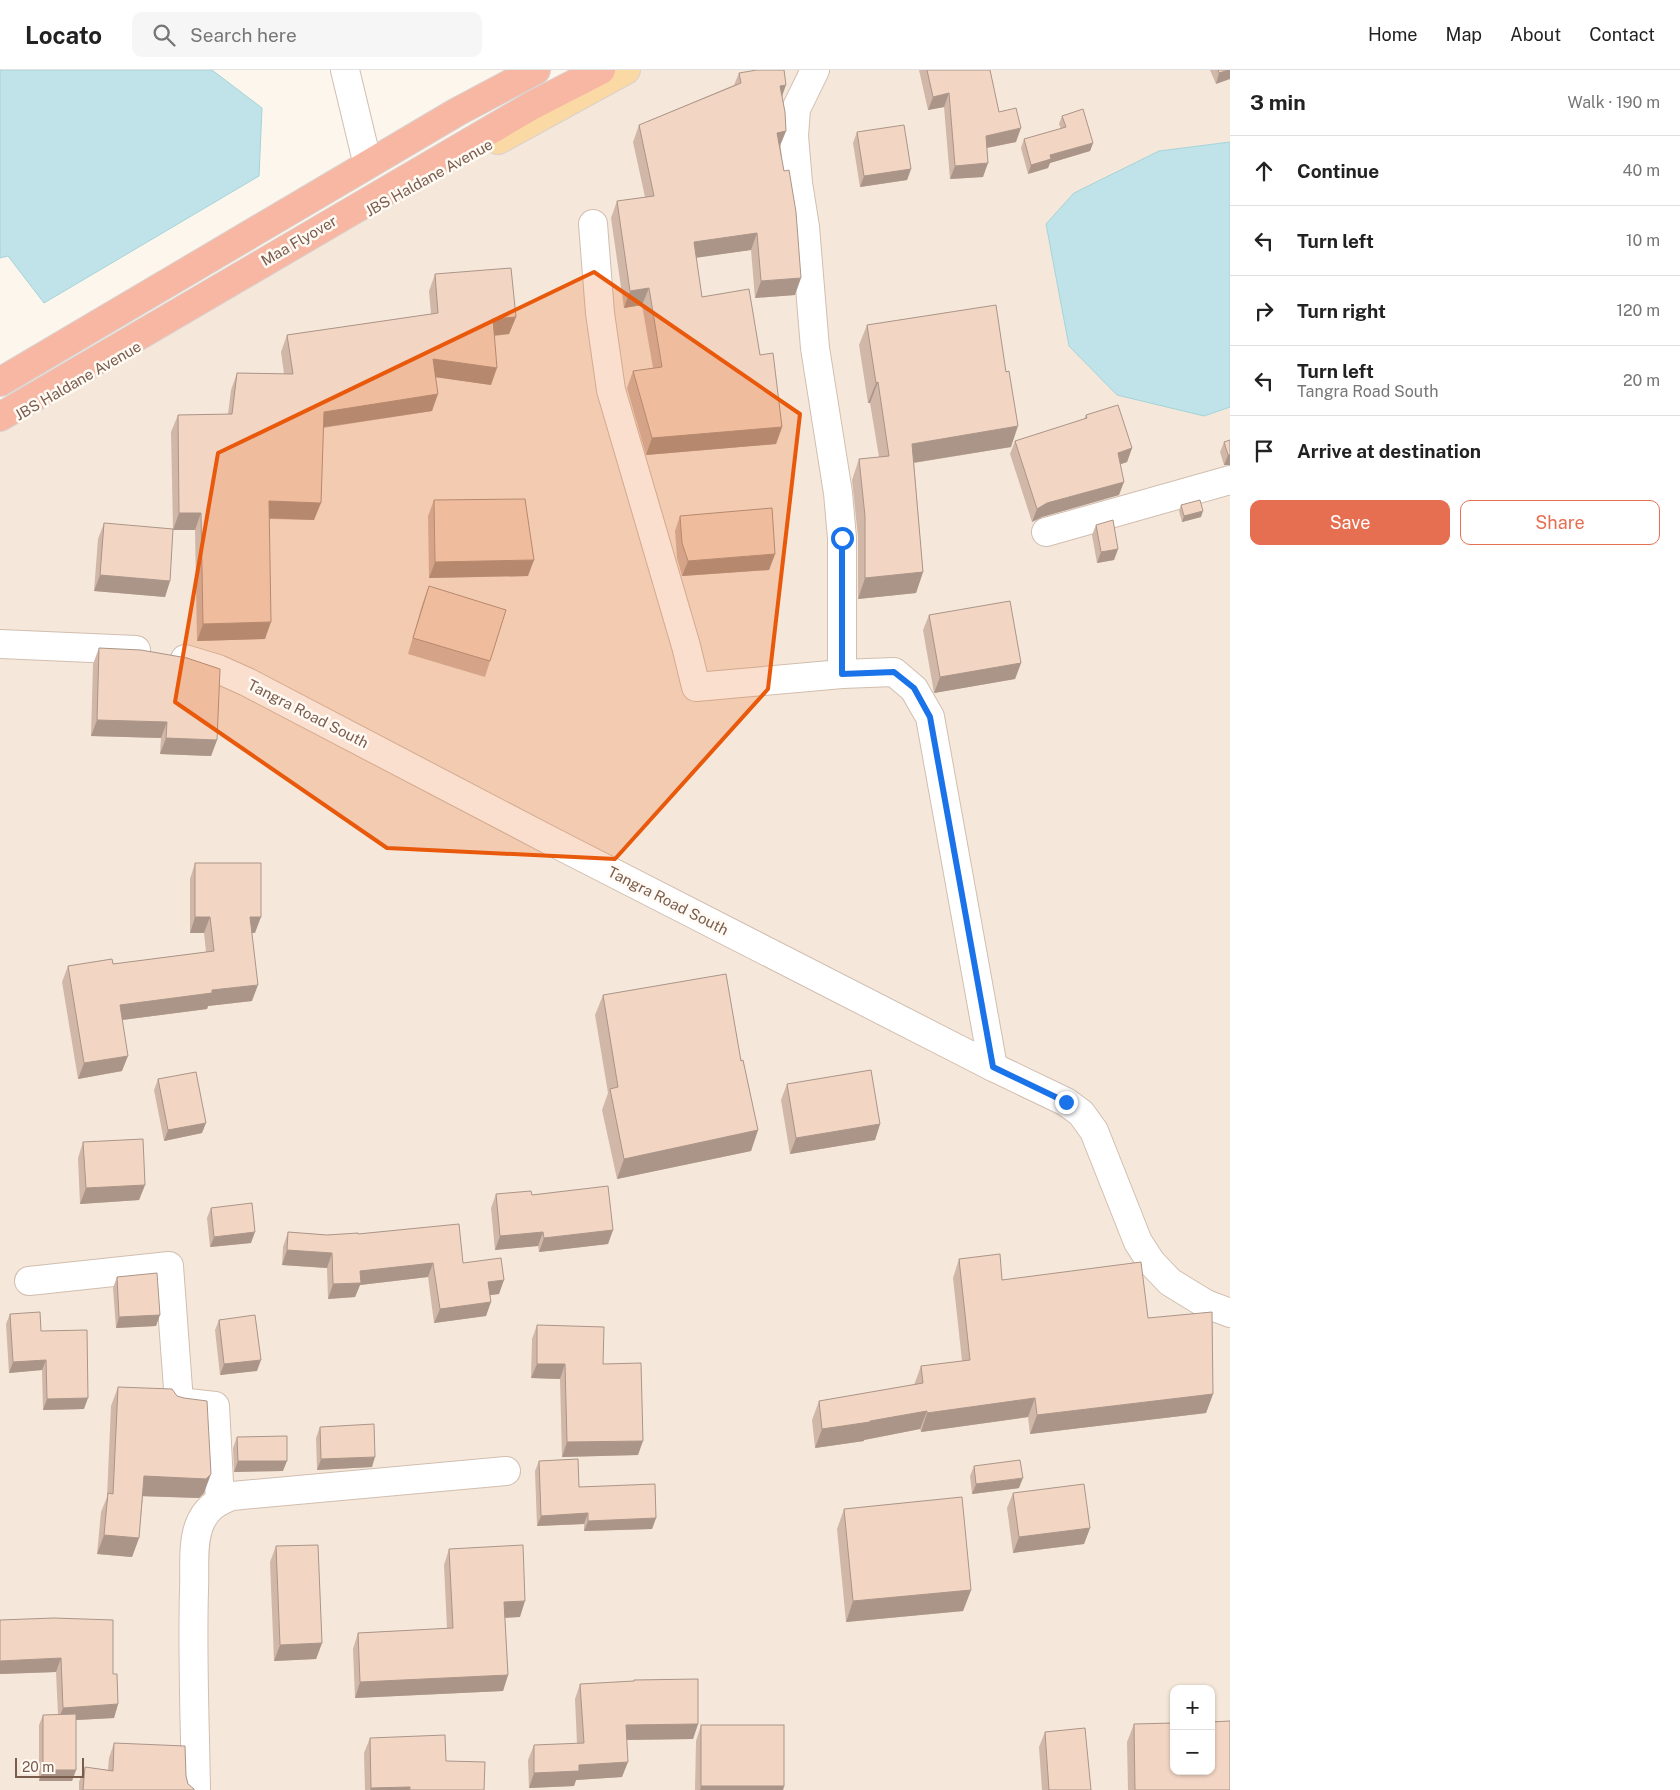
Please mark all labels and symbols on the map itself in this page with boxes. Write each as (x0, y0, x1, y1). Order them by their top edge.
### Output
street label: JBS Haldane Avenue (362, 135, 495, 220)
street label: Maa Flyover (258, 212, 340, 269)
street label: JBS Haldane Avenue (12, 337, 144, 424)
route start (831, 527, 854, 550)
street label: Tangra Road South (245, 676, 371, 751)
street label: Tangra Road South (605, 863, 731, 938)
route end (1055, 1091, 1078, 1114)
scale bar (15, 1755, 84, 1778)

